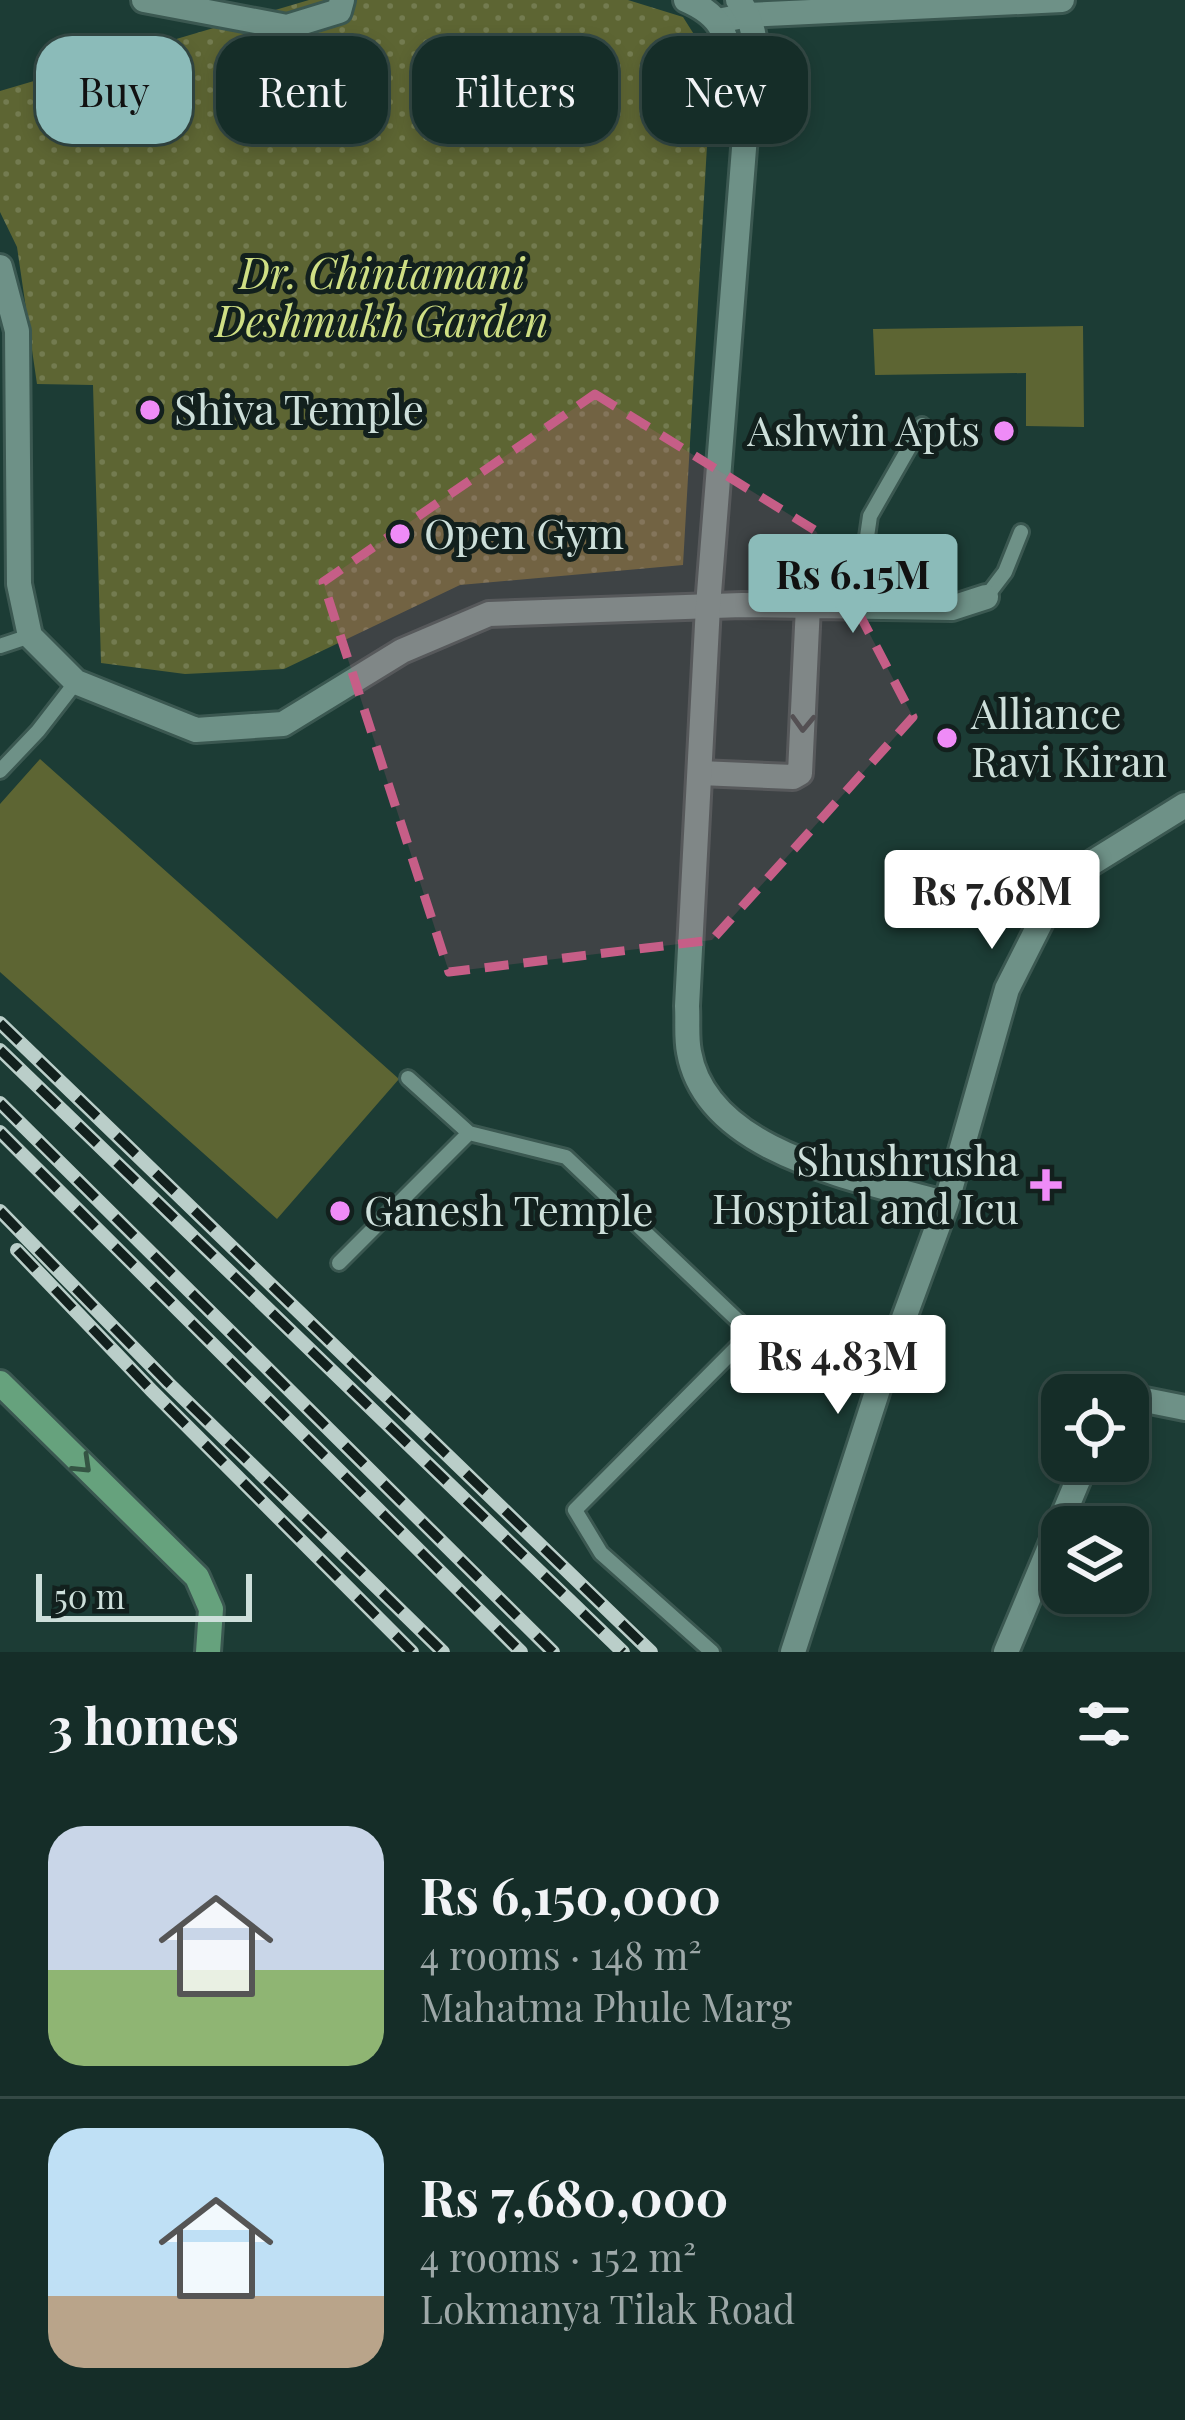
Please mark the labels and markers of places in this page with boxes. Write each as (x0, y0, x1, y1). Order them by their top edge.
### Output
place label: Shiva Temple (174, 380, 424, 436)
marker: Shiva Temple (137, 397, 163, 423)
place label: Ashwin Apts (746, 401, 980, 457)
marker: Ashwin Apts (991, 418, 1017, 444)
place label: Open Gym (424, 504, 624, 560)
marker: Open Gym (387, 521, 413, 547)
pin: Rs 6.15M (729, 534, 977, 636)
place label: Alliance Ravi Kiran (970, 684, 1167, 788)
marker: Alliance Ravi Kiran (934, 725, 960, 751)
pin: Rs 7.68M (868, 850, 1116, 952)
place label: Shushrusha Hospital and Icu (712, 1131, 1019, 1235)
marker: Shushrusha Hospital and Icu (1030, 1169, 1062, 1201)
place label: Ganesh Temple (364, 1181, 654, 1237)
marker: Ganesh Temple (327, 1198, 353, 1224)
pin: Rs 4.83M (714, 1315, 962, 1417)

